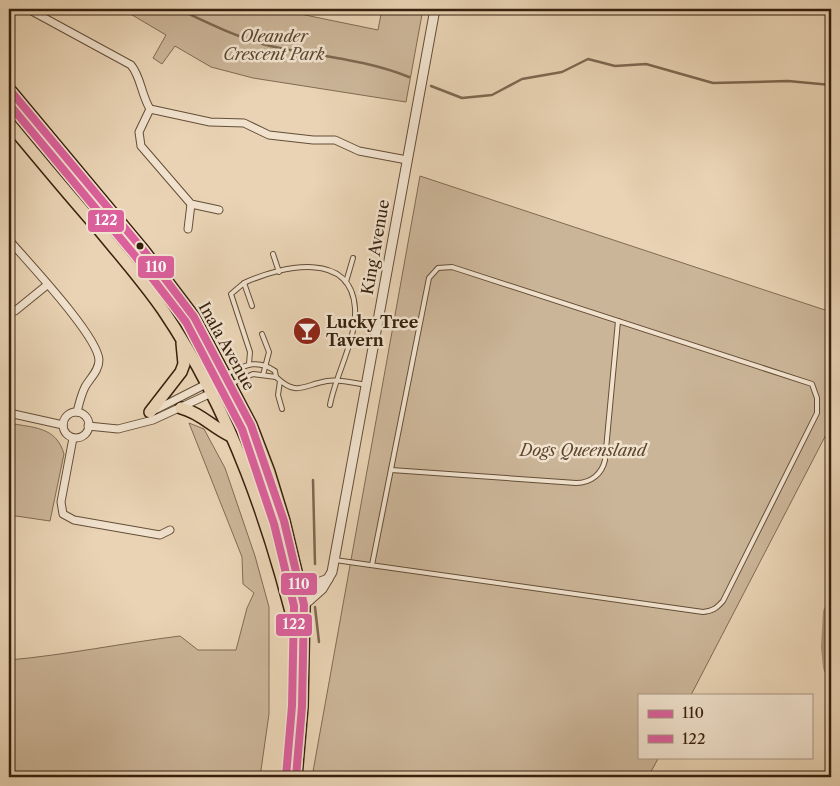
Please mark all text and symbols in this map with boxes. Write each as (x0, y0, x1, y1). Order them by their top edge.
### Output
park label: Oleander Crescent Park (223, 26, 325, 64)
street label: King Avenue (357, 198, 393, 296)
line badge: 122 (87, 209, 125, 233)
text: 122 (95, 211, 117, 229)
unlabelled marker (135, 241, 145, 251)
line badge: 110 (137, 255, 175, 279)
text: 110 (145, 258, 167, 276)
street label: Inala Avenue (195, 298, 260, 394)
place label: Lucky Tree Tavern (326, 312, 419, 350)
bar icon: Lucky Tree Tavern (292, 316, 322, 346)
park label: Dogs Queensland (518, 440, 648, 460)
line badge: 110 (280, 572, 318, 596)
text: 110 (288, 575, 310, 593)
line badge: 122 (275, 613, 313, 637)
text: 122 (283, 615, 305, 633)
legend (638, 694, 812, 758)
text: 110 (682, 703, 704, 722)
text: 122 (682, 729, 706, 748)

